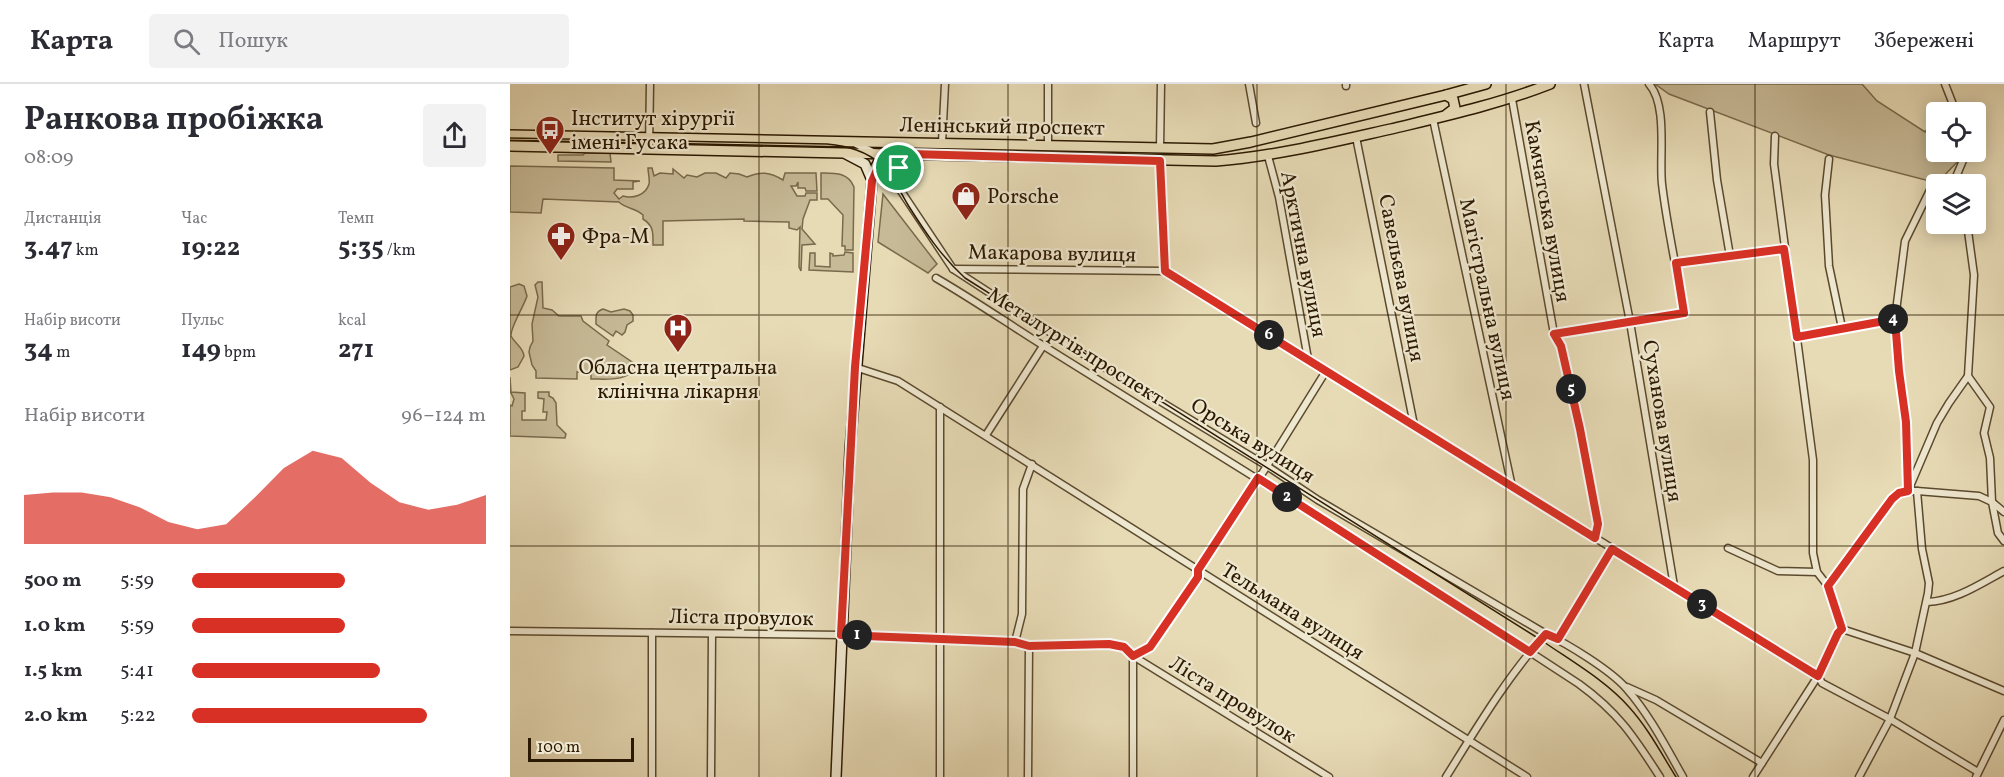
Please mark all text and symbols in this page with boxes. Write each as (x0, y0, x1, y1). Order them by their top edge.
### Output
search box (149, 14, 569, 68)
text: Карта (30, 22, 113, 61)
icon: search (170, 25, 203, 58)
text: Пошук (218, 26, 288, 57)
text: Карта (1658, 27, 1715, 56)
text: Маршрут (1748, 27, 1841, 56)
text: Збережені (1874, 27, 1974, 56)
text: Ранкова пробіжка (24, 98, 324, 144)
map controls (1926, 102, 1986, 234)
button: locate (1926, 102, 1986, 162)
button: share (423, 104, 486, 167)
place label: Інститут хірургії імені Гусака (571, 105, 735, 158)
street label: Ленінський проспект (899, 111, 1105, 144)
bus stop icon: Інститут хірургії імені Гусака (534, 114, 566, 156)
street label: Камчатська вулиця (1516, 118, 1577, 305)
pin (873, 142, 924, 193)
text: 08:09 (24, 144, 74, 172)
icon: arrive (882, 151, 915, 184)
street label: Арктична вулиця (1272, 169, 1333, 340)
button: layers (1926, 174, 1986, 234)
shop icon: Porsche (950, 180, 982, 222)
place label: Porsche (987, 183, 1059, 212)
street label: Савельєва вулиця (1370, 192, 1431, 365)
street label: Магістральна вулиця (1451, 196, 1522, 403)
text: Дистанція (24, 208, 101, 230)
text: Час (181, 208, 207, 230)
text: Темп (338, 208, 374, 230)
pharmacy icon: Фра-М (545, 220, 577, 262)
place label: Фра-М (582, 223, 649, 252)
text: 3.47 (24, 230, 73, 266)
text: 19:22 (181, 230, 240, 266)
text: 5:35 (338, 230, 384, 266)
street label: Макарова вулиця (968, 239, 1136, 270)
text: km (73, 240, 99, 262)
text: /km (384, 240, 416, 262)
street label: Металургів проспект (981, 281, 1170, 414)
pin: 4 (1878, 304, 1908, 334)
text: 4 (1888, 308, 1898, 330)
text: Набір висоти (24, 310, 121, 332)
text: Пульс (181, 310, 224, 332)
text: kcal (338, 310, 366, 332)
hospital icon: Обласна центральна клінічна лікарня (662, 312, 694, 354)
pin: 6 (1254, 320, 1284, 350)
text: 6 (1265, 324, 1273, 346)
text: 34 (24, 332, 53, 368)
text: 149 (181, 332, 221, 368)
text: 271 (338, 332, 374, 368)
street label: Суханова вулиця (1634, 338, 1689, 504)
text: m (53, 342, 70, 364)
text: bpm (221, 342, 256, 364)
place label: Обласна центральна клінічна лікарня (579, 354, 777, 407)
pin: 5 (1556, 374, 1586, 404)
text: 5 (1567, 378, 1575, 400)
street label: Орська вулиця (1184, 391, 1320, 491)
text: Набір висоти (24, 402, 145, 430)
text: 96–124 m (401, 402, 486, 430)
pin: 2 (1272, 482, 1302, 512)
text: 2 (1283, 486, 1291, 508)
street label: Тельмана вулиця (1215, 557, 1369, 668)
text: 500 m (24, 567, 82, 595)
text: 5:59 (120, 567, 154, 595)
pin: 3 (1687, 589, 1717, 619)
text: 3 (1698, 593, 1706, 615)
street label: Ліста провулок (668, 603, 814, 634)
text: 1.0 km (24, 612, 86, 640)
text: 5:59 (120, 612, 154, 640)
pin: 1 (842, 620, 872, 650)
text: 1 (854, 624, 860, 646)
street label: Ліста провулок (1163, 650, 1301, 751)
text: 1.5 km (24, 657, 83, 685)
text: 5:41 (120, 657, 154, 685)
text: 2.0 km (24, 702, 88, 730)
text: 5:22 (120, 702, 156, 730)
scale bar (528, 735, 634, 762)
text: 100 m (537, 737, 580, 759)

